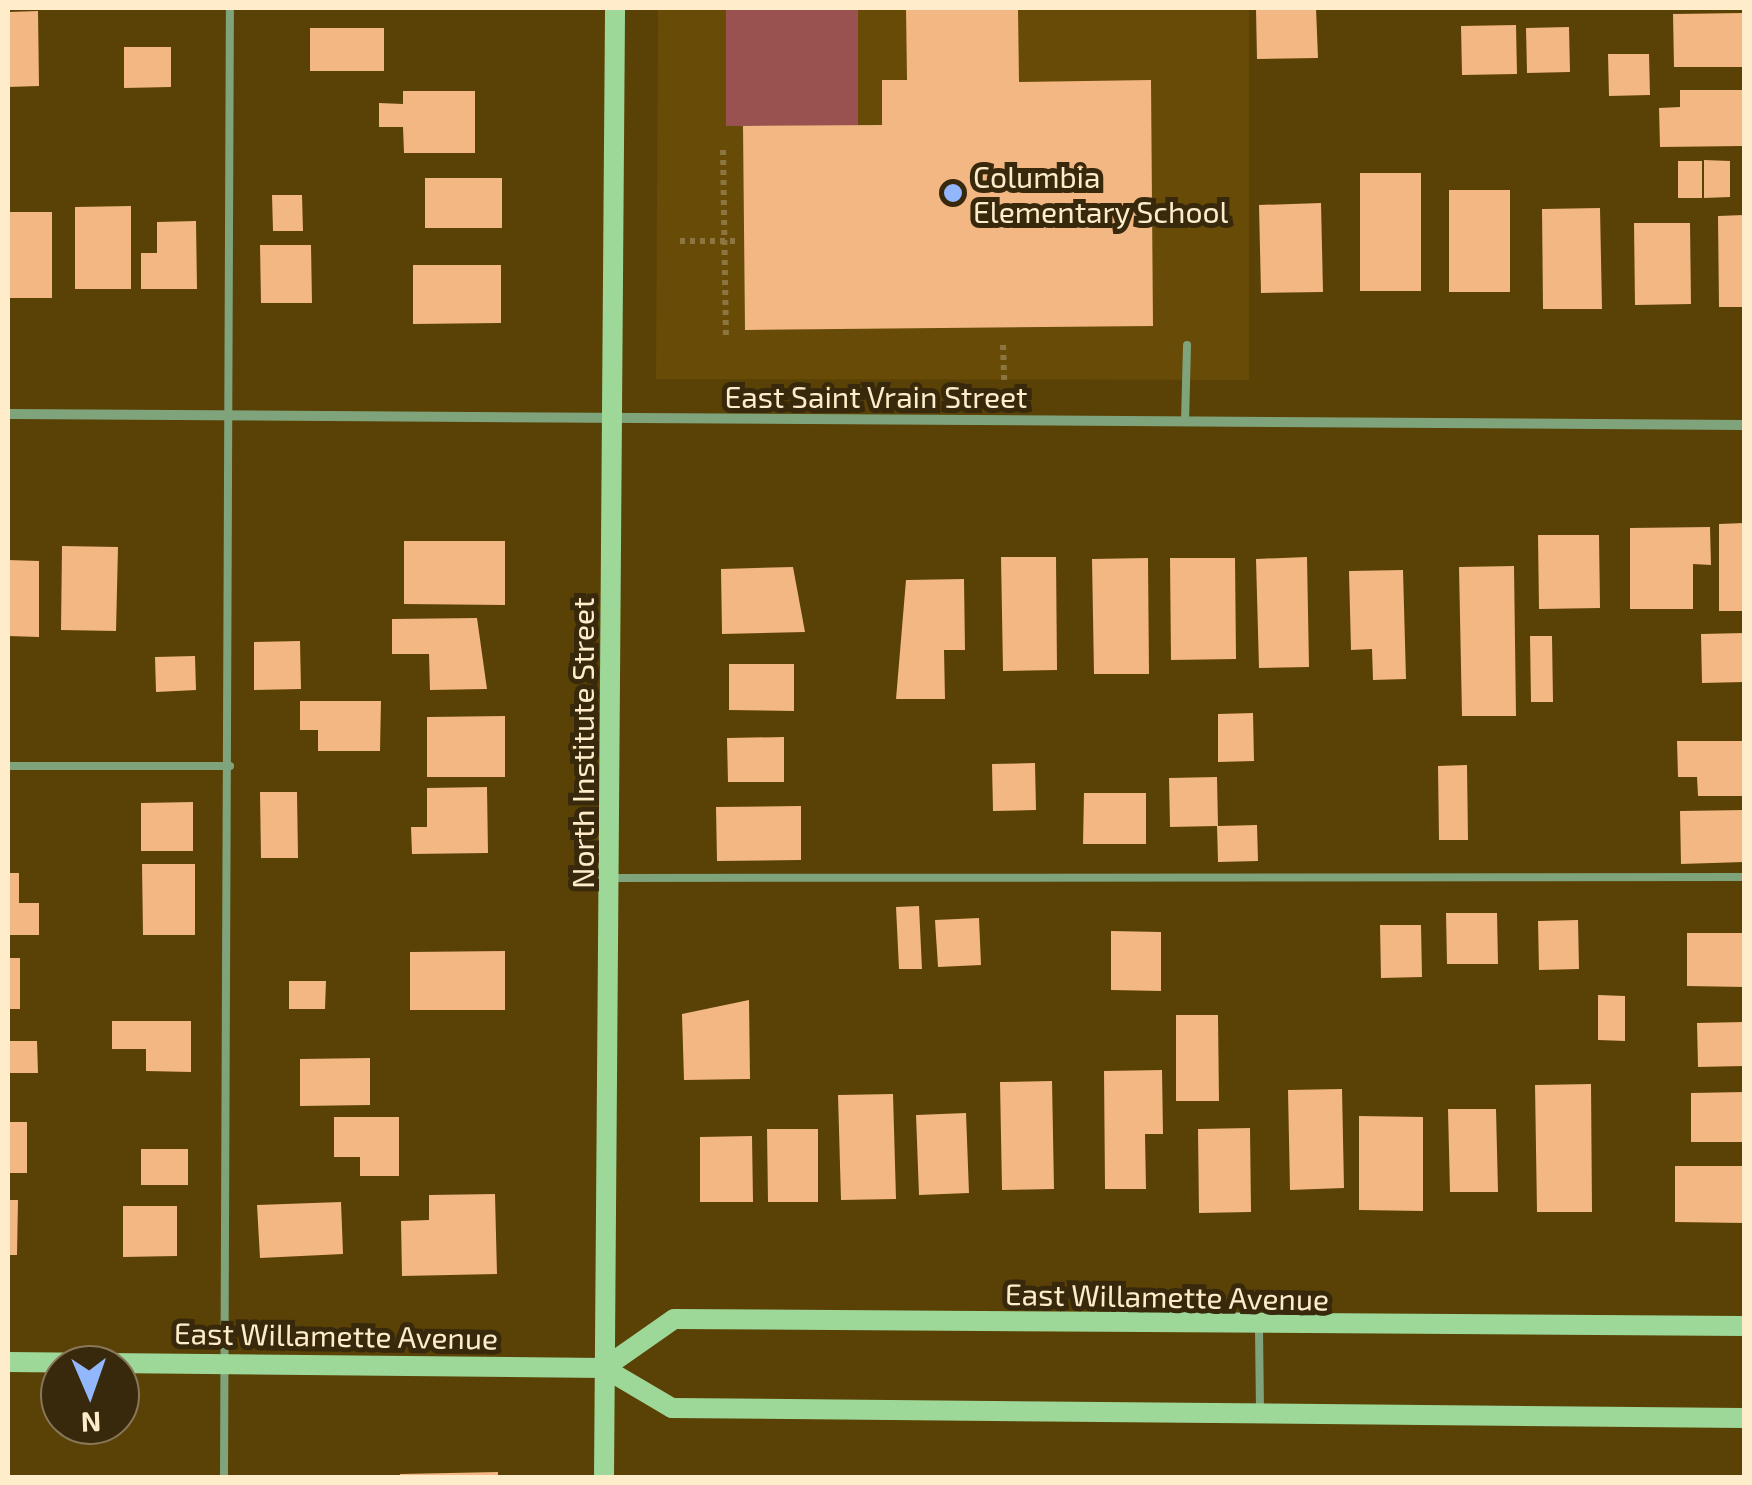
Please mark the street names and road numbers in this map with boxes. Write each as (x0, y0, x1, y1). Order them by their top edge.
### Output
street label: East Saint Vrain Street (724, 378, 1028, 414)
street label: North Institute Street (564, 597, 600, 889)
street label: East Willamette Avenue (1004, 1275, 1330, 1317)
street label: East Willamette Avenue (173, 1314, 499, 1356)

